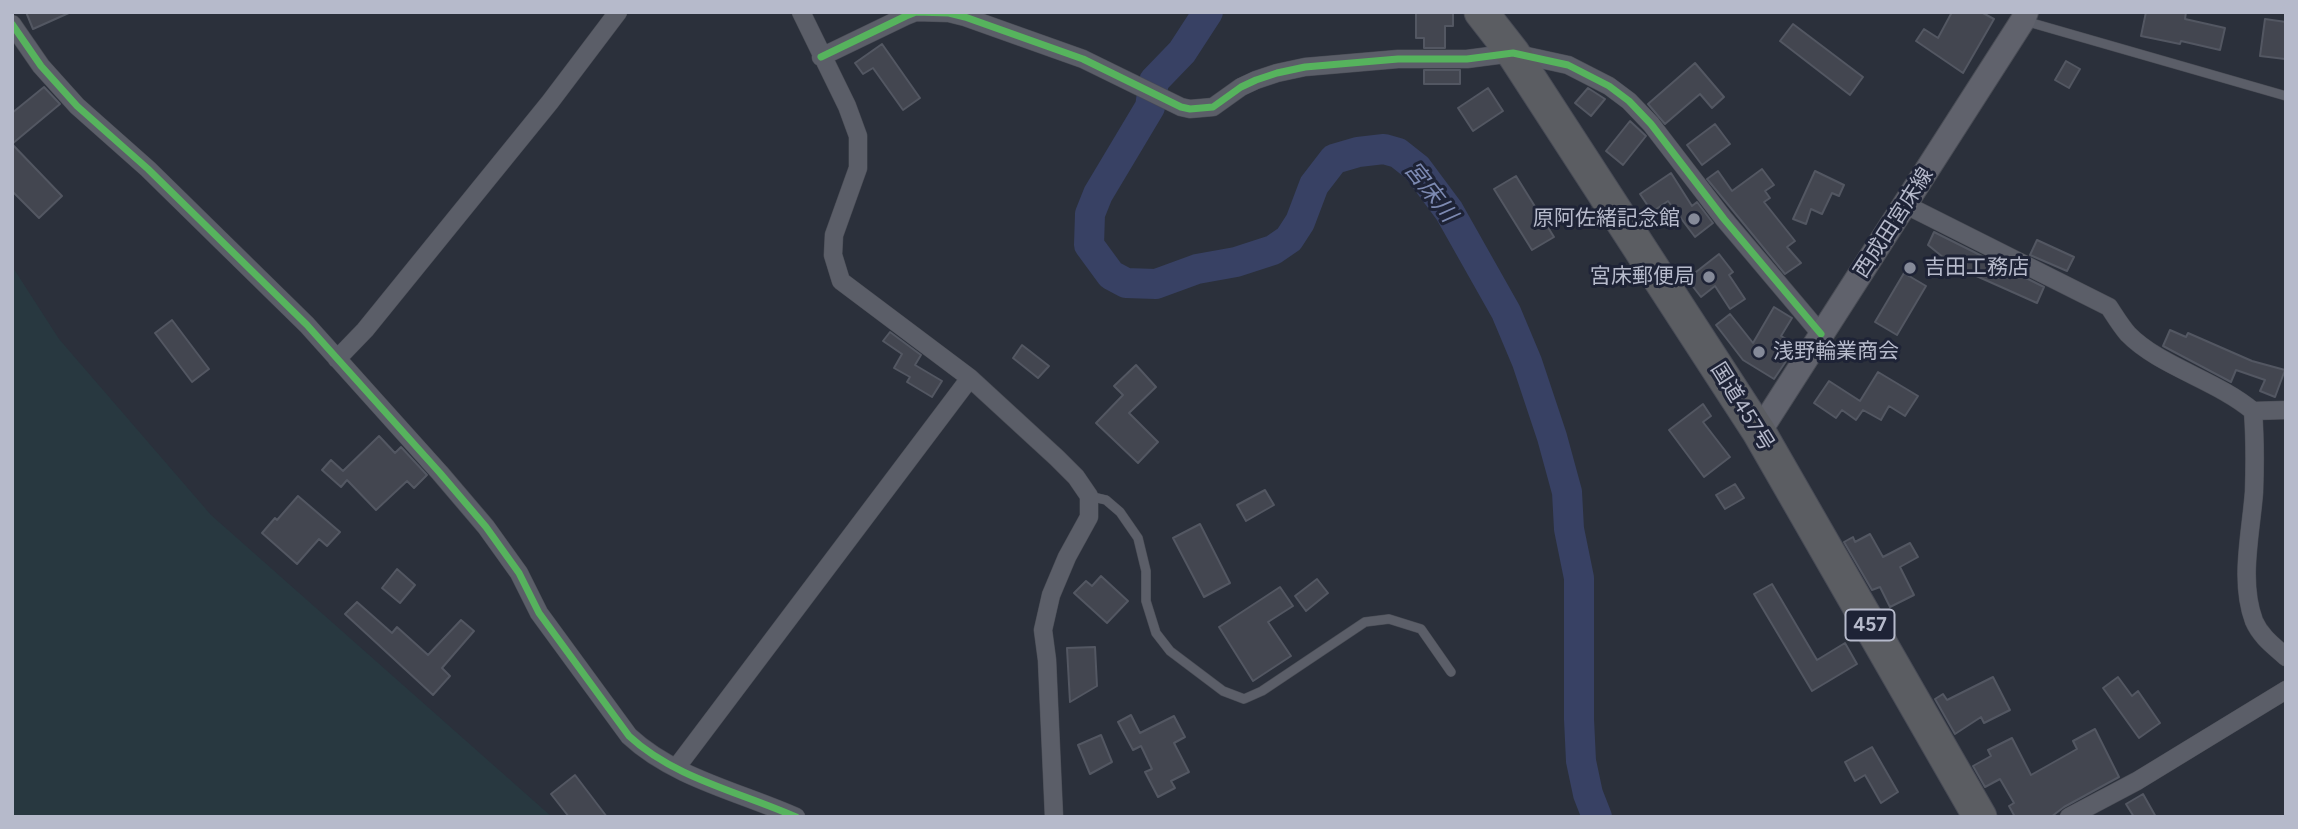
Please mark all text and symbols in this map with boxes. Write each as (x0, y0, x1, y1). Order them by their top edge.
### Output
water label: 宮床川 (1398, 156, 1462, 228)
street label: 西成田宮床線 (1849, 163, 1939, 283)
place label: 原阿佐緒記念館 (1533, 206, 1680, 232)
marker: 原阿佐緒記念館 (1686, 211, 1702, 227)
place label: 吉田工務店 (1924, 255, 2029, 281)
marker: 吉田工務店 (1902, 260, 1918, 276)
place label: 宮床郵便局 (1590, 264, 1695, 290)
marker: 宮床郵便局 (1701, 269, 1717, 285)
place label: 浅野輪業商会 (1773, 339, 1899, 365)
marker: 浅野輪業商会 (1751, 344, 1767, 360)
street label: 国道457号 (1705, 358, 1779, 456)
road number: 457 (1846, 610, 1895, 640)

